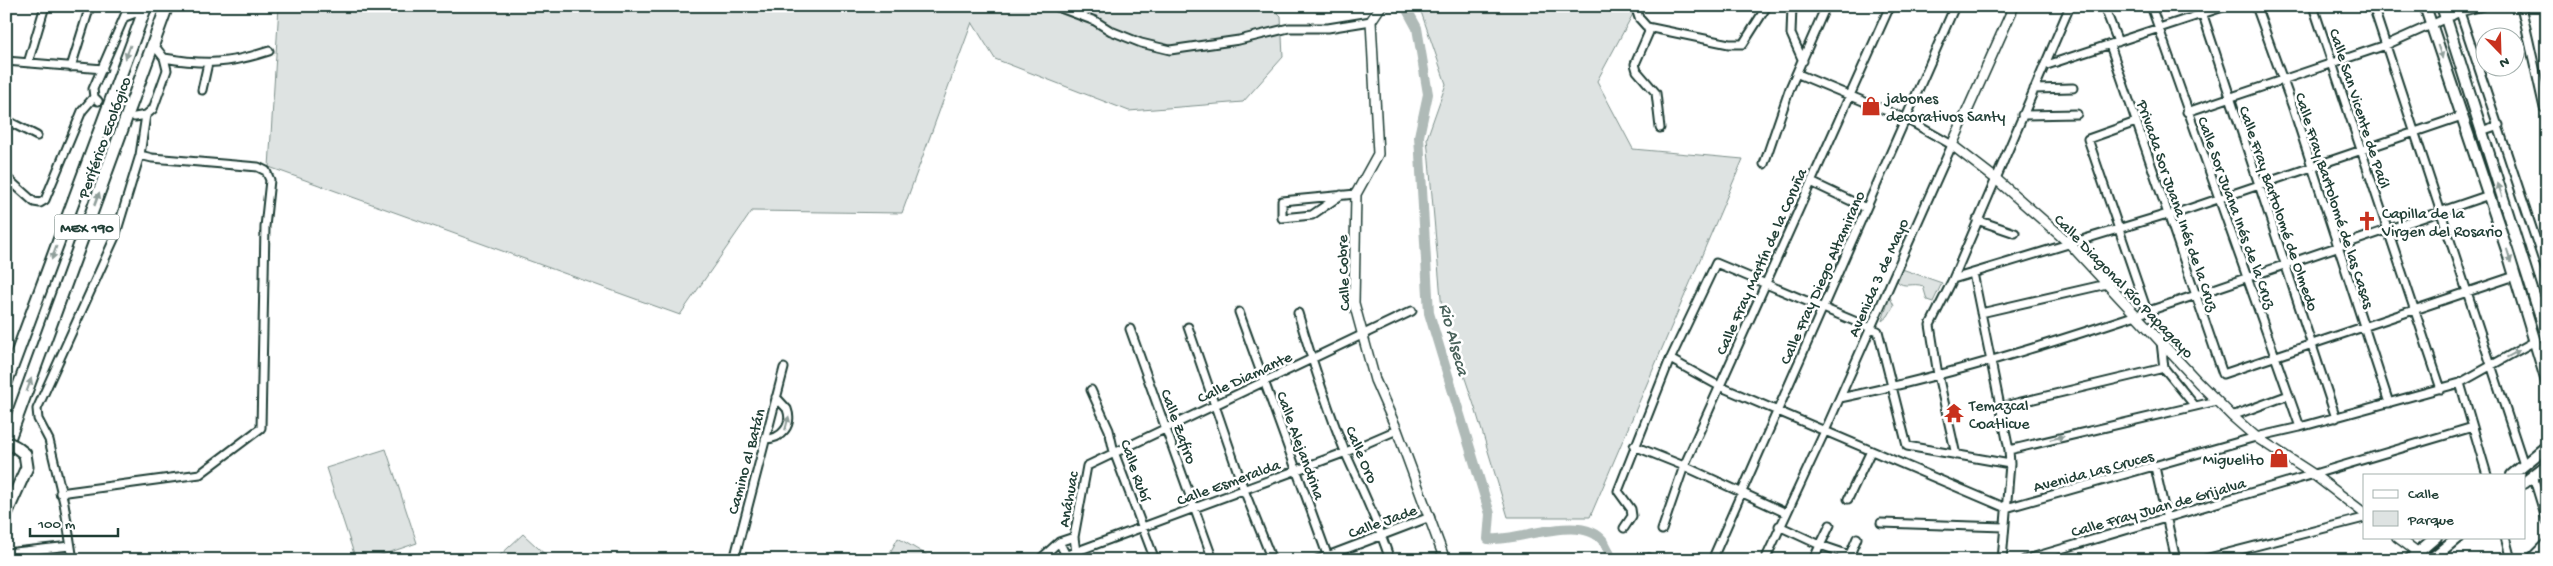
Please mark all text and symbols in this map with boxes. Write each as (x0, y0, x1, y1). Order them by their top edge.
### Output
street label: Calle San Vicente de Paúl (2323, 27, 2392, 191)
north arrow (2476, 28, 2526, 78)
one-way arrow (124, 44, 131, 59)
one-way arrow (2437, 45, 2445, 60)
text: N (2497, 52, 2512, 71)
street label: Periférico Ecológico (75, 75, 137, 202)
place label: jabones decorativos Santy (1883, 91, 2005, 128)
street label: Calle Fray Bartolomé de las Casas (2289, 91, 2377, 312)
shop icon: jabones decorativos Santy (1860, 95, 1882, 117)
street label: Privada Sor Juana Inés de la Cruz (2130, 97, 2221, 315)
street label: Calle Fray Bartolomé de Olmedo (2233, 104, 2321, 314)
street label: Calle Sor Juana Inés de la Cruz (2191, 115, 2279, 313)
street label: Calle Fray Martín de la Coruña (1713, 165, 1813, 359)
one-way arrow (2496, 183, 2503, 198)
street label: Calle Fray Diego Altamirano (1777, 189, 1871, 368)
one-way arrow (93, 191, 101, 206)
place label: Capilla de la Virgen del Rosario (2381, 206, 2503, 243)
church icon: Capilla de la Virgen del Rosario (2356, 210, 2378, 232)
street label: Calle Diagonal Río Papagayo (2049, 211, 2196, 364)
road number: MEX 190 (54, 214, 120, 240)
street label: Avenida 3 de Mayo (1846, 216, 1915, 341)
street label: Calle Cobre (1335, 234, 1356, 311)
one-way arrow (50, 246, 57, 261)
one-way arrow (2506, 249, 2514, 264)
water label: Rio Alseca (1433, 301, 1473, 379)
street label: Calle Diamante (1195, 349, 1296, 409)
one-way arrow (2506, 349, 2519, 358)
one-way arrow (26, 377, 33, 392)
street label: Calle Zafiro (1154, 387, 1199, 467)
street label: Calle Alejandrina (1270, 389, 1328, 504)
place label: Temazcal Coatlicue (1968, 398, 2030, 435)
temple icon: Temazcal Coatlicue (1943, 402, 1965, 424)
street label: Camino al Batán (725, 407, 772, 517)
one-way arrow (783, 415, 791, 430)
street label: Calle Oro (1339, 424, 1380, 487)
one-way arrow (2049, 434, 2064, 442)
street label: Calle Rubí (1114, 438, 1153, 505)
shop icon: Miguelito (2268, 447, 2290, 469)
street label: Avenida Las Cruces (2032, 448, 2157, 499)
place label: Miguelito (2203, 452, 2264, 471)
street label: Calle Esmeralda (1175, 456, 1284, 512)
street label: Anáhuac (1056, 470, 1085, 529)
legend (2363, 474, 2526, 538)
street label: Calle Fray Juan de Grijalva (2069, 475, 2250, 543)
text: Calle (2408, 486, 2439, 504)
street label: Calle Jade (1346, 502, 1421, 544)
scale bar (30, 506, 118, 538)
text: Parque (2407, 512, 2454, 530)
text: 100 m (37, 516, 76, 534)

